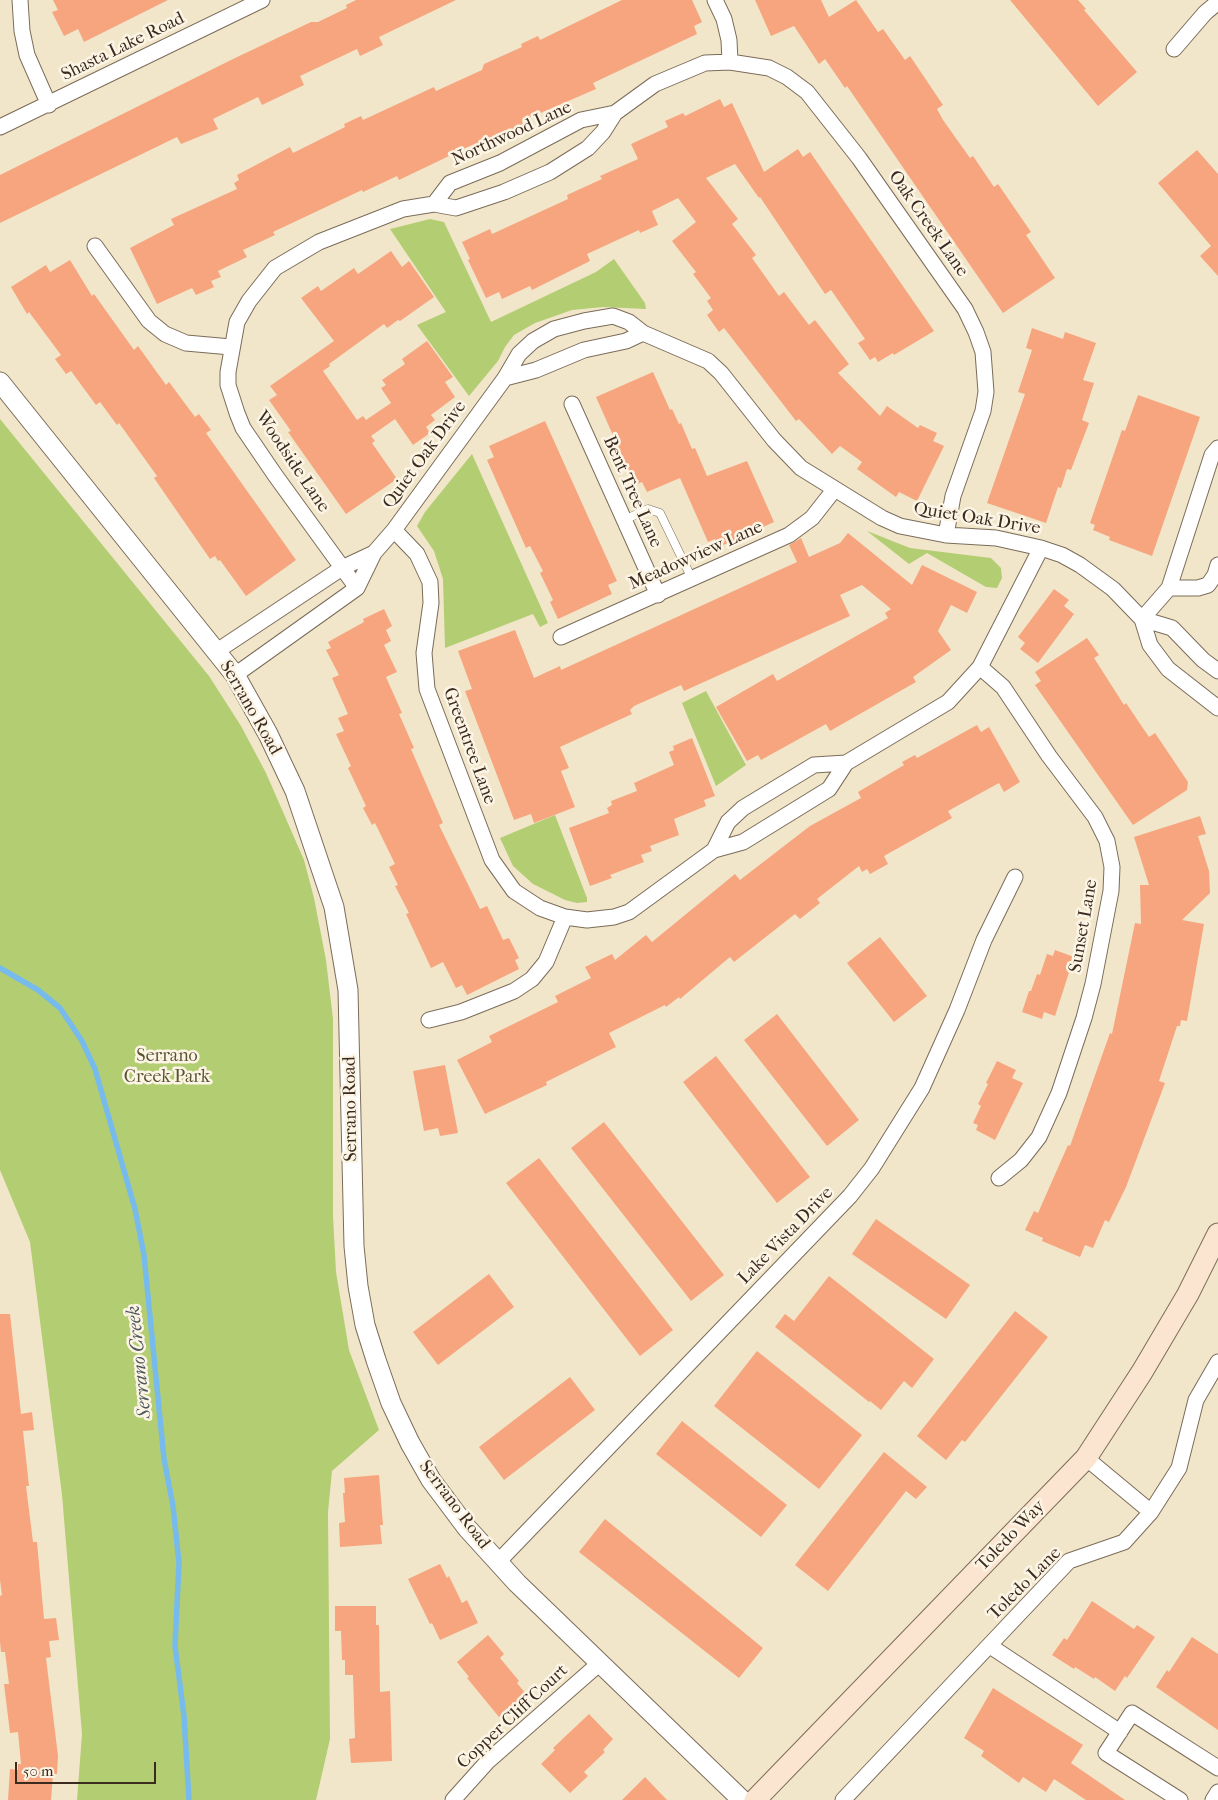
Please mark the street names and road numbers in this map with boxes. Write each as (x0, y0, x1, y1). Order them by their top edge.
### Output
street label: Shasta Lake Road (58, 8, 188, 86)
street label: Northwood Lane (449, 97, 575, 171)
street label: Oak Creek Lane (883, 167, 973, 281)
street label: Quiet Oak Drive (379, 397, 471, 513)
street label: Woodside Lane (250, 407, 334, 517)
street label: Bent Tree Lane (598, 433, 666, 551)
street label: Quiet Oak Drive (912, 498, 1042, 540)
street label: Meadowview Lane (626, 517, 766, 595)
street label: Serrano Road (214, 657, 286, 759)
street label: Greentree Lane (438, 685, 500, 807)
street label: Sunset Lane (1065, 878, 1103, 974)
street label: Serrano Road (339, 1056, 363, 1162)
street label: Lake Vista Drive (734, 1183, 838, 1289)
street label: Serrano Road (414, 1456, 494, 1554)
street label: Toledo Way (972, 1496, 1050, 1576)
street label: Toledo Lane (984, 1543, 1066, 1625)
street label: Copper Cliff Court (453, 1660, 573, 1774)

